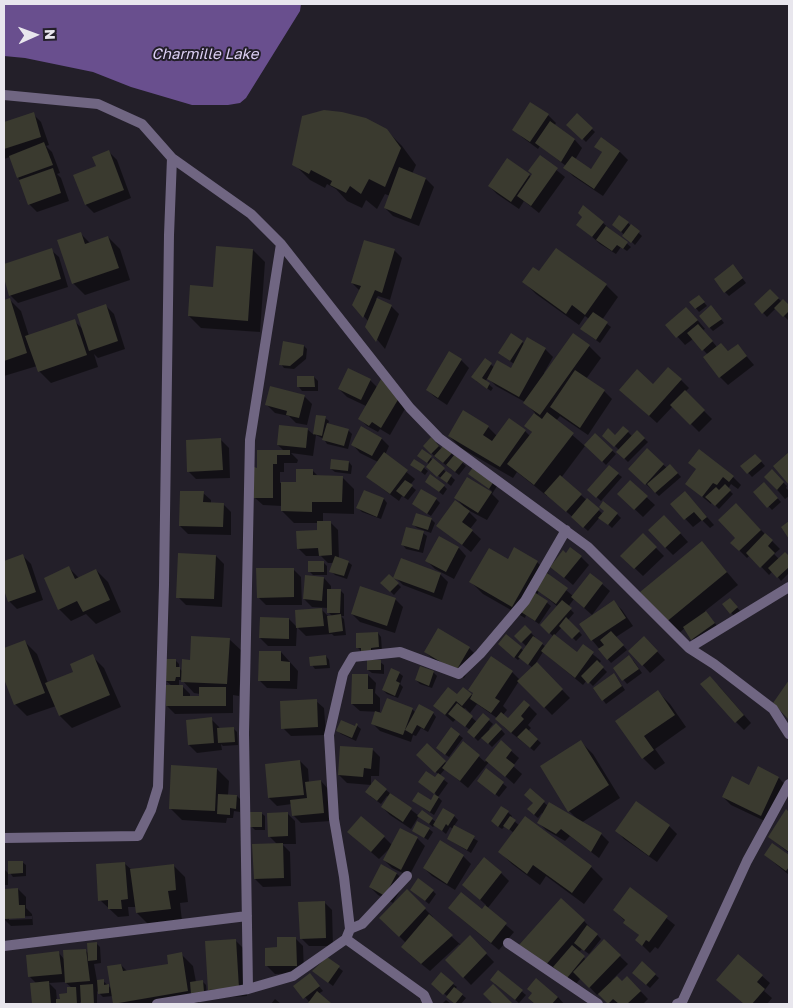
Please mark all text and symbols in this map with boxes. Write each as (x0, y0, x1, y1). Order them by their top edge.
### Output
north arrow (10, 10, 60, 60)
text: N (42, 29, 59, 40)
water label: Charmille Lake (152, 45, 258, 63)

